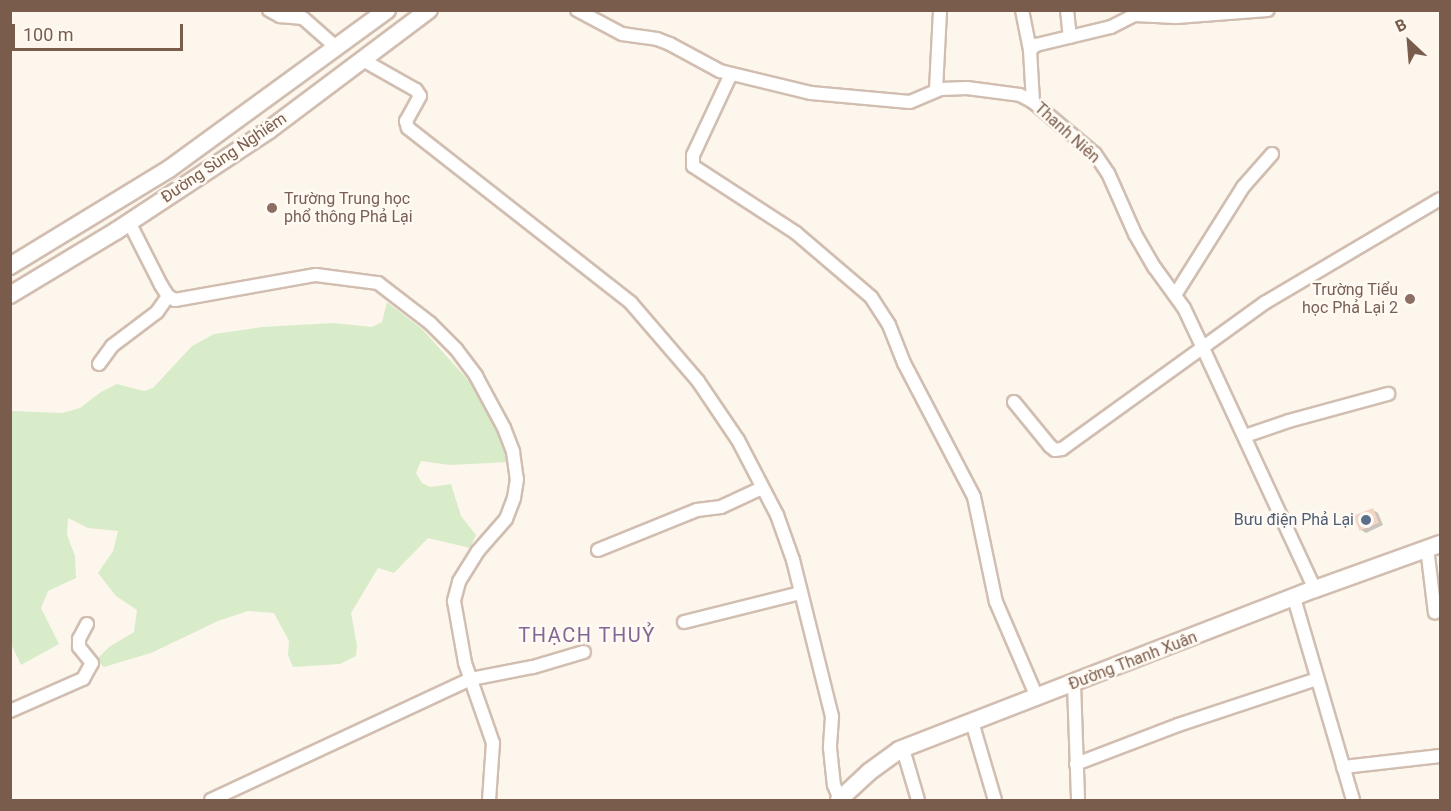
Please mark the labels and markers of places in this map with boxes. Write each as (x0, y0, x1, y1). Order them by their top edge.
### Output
place label: Trường Trung học phổ thông Phả Lại (284, 189, 413, 227)
marker: Trường Trung học phổ thông Phả Lại (265, 201, 279, 215)
place label: Trường Tiểu học Phả Lại 2 (1302, 280, 1398, 318)
marker: Trường Tiểu học Phả Lại 2 (1403, 292, 1417, 306)
place label: Bưu điện Phả Lại (1234, 510, 1354, 530)
marker: Bưu điện Phả Lại (1359, 513, 1373, 527)

